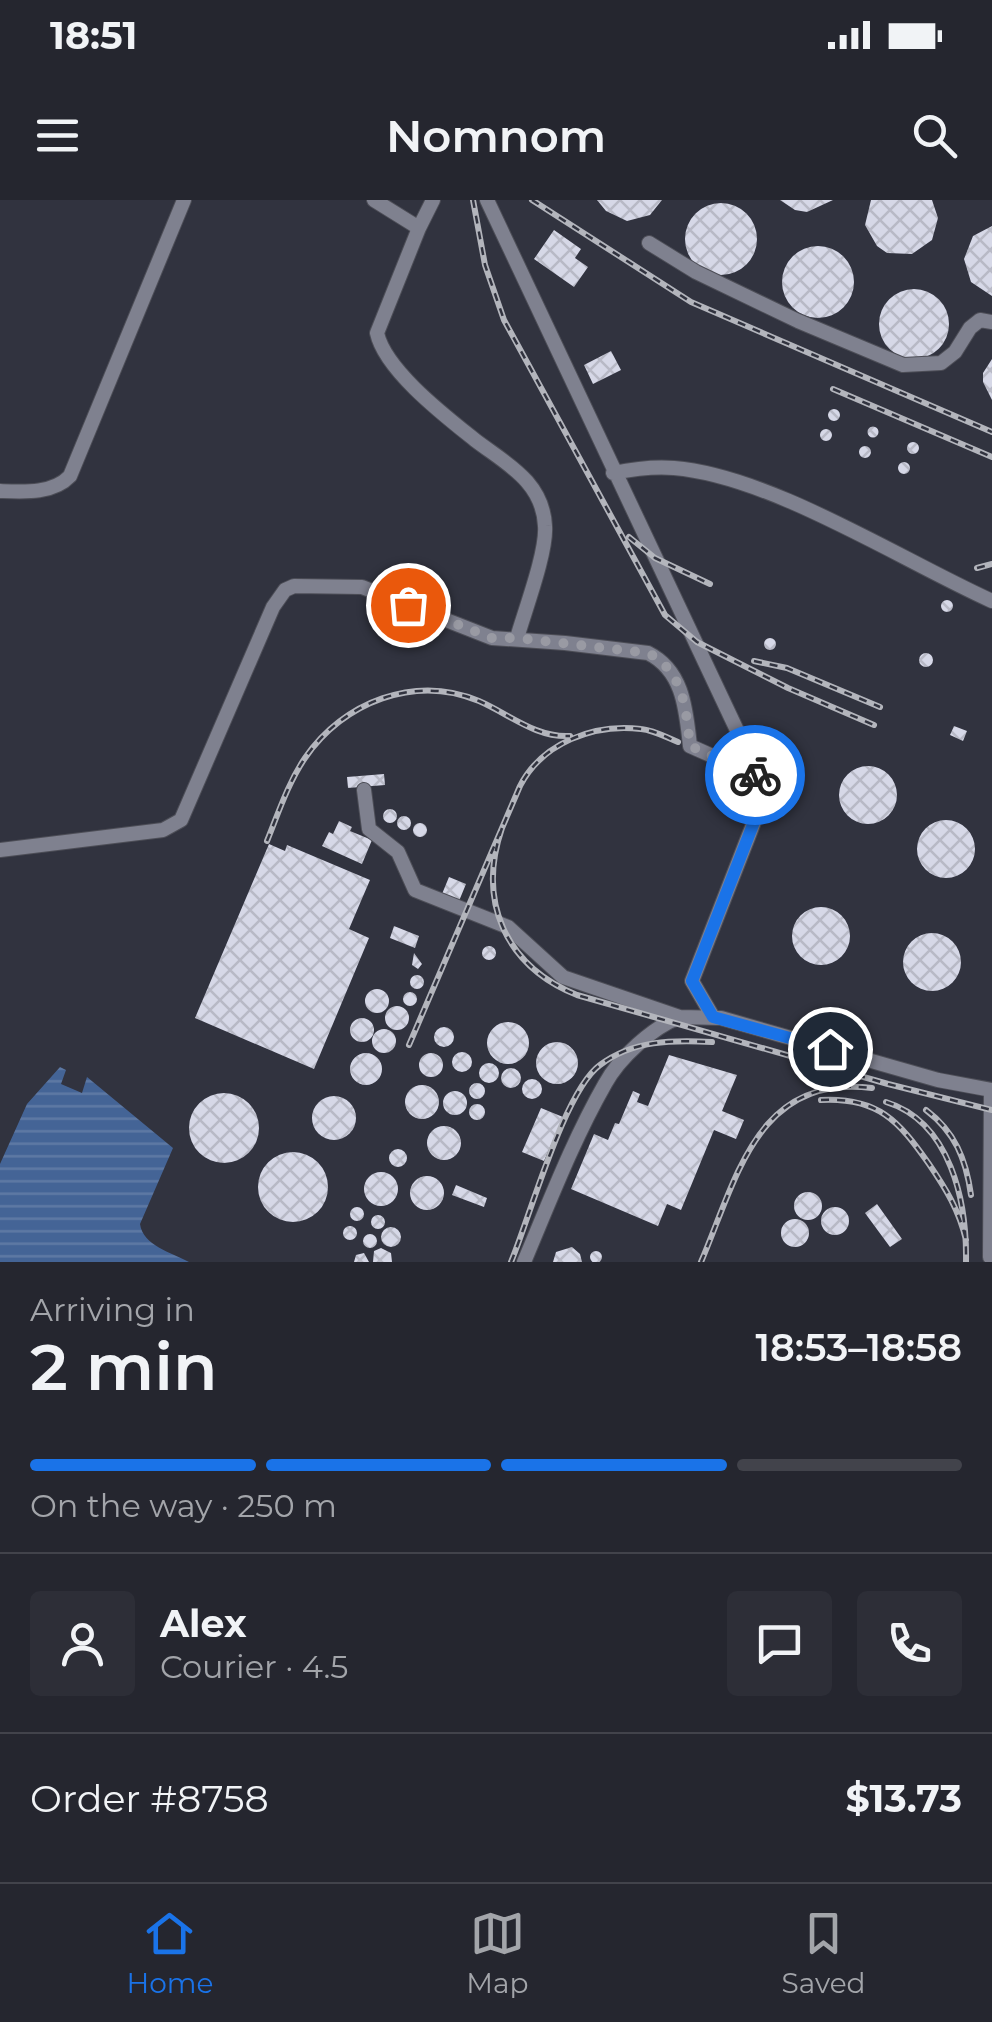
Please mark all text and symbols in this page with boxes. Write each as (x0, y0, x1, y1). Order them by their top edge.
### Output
text: 18:51 (50, 12, 137, 59)
icon: menu (30, 108, 85, 163)
text: Nomnom (386, 108, 606, 163)
icon: search (907, 108, 962, 163)
pin (366, 563, 451, 648)
icon: bag (381, 578, 436, 633)
courier (705, 725, 805, 825)
icon: bike (728, 748, 783, 803)
pin (788, 1007, 873, 1092)
icon: home (803, 1022, 858, 1077)
text: Arriving in (30, 1290, 195, 1329)
text: 18:53–18:58 (756, 1324, 962, 1371)
text: 2 min (30, 1327, 218, 1406)
text: On the way · 250 m (30, 1486, 337, 1525)
button: person (30, 1591, 135, 1696)
button: chat (727, 1591, 832, 1696)
button: phone (857, 1591, 962, 1696)
text: Alex (160, 1600, 247, 1647)
text: Courier · 4.5 (160, 1647, 348, 1686)
text: Order #8758 (30, 1775, 269, 1822)
text: $13.73 (846, 1775, 962, 1822)
tab: Home (126, 1906, 213, 2000)
tab: Map (466, 1906, 529, 2000)
tab: Saved (781, 1906, 866, 2000)

